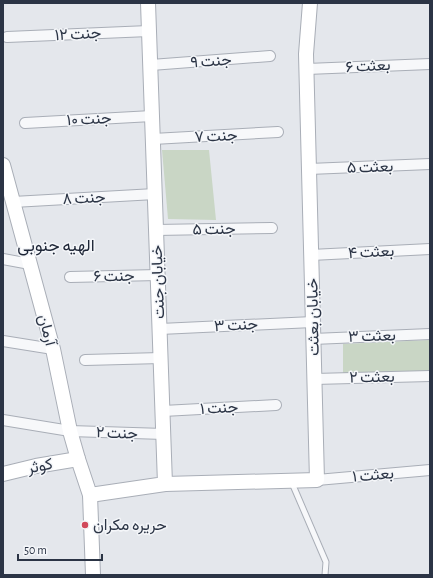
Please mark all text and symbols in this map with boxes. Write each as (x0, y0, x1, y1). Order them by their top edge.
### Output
street label: جنت ۱۲ (54, 25, 102, 44)
street label: جنت ۹ (190, 52, 233, 71)
street label: بعثت ۶ (345, 57, 391, 76)
street label: جنت ۱۰ (66, 110, 112, 129)
street label: جنت ۷ (194, 127, 238, 146)
street label: بعثت ۵ (346, 158, 394, 177)
street label: جنت ۸ (62, 189, 106, 208)
street label: جنت ۵ (192, 221, 236, 238)
district label: الهیه جنوبی (17, 237, 95, 256)
street label: بعثت ۴ (347, 243, 395, 262)
street label: خیابان جنت (149, 244, 168, 319)
street label: جنت ۶ (93, 268, 135, 285)
street label: خیابان بعثت (304, 278, 323, 356)
street label: آرمان (33, 313, 59, 349)
street label: جنت ۳ (214, 316, 259, 335)
street label: بعثت ۳ (348, 327, 396, 346)
street label: بعثت ۲ (349, 369, 395, 386)
street label: جنت ۱ (199, 399, 239, 418)
street label: جنت ۲ (96, 424, 139, 443)
street label: کوثر (25, 456, 54, 478)
street label: بعثت ۱ (352, 465, 395, 486)
place label: حریره مکران (93, 517, 167, 535)
marker: حریره مکران (80, 520, 90, 530)
scale bar (18, 536, 102, 562)
text: 50 m (24, 544, 47, 556)

